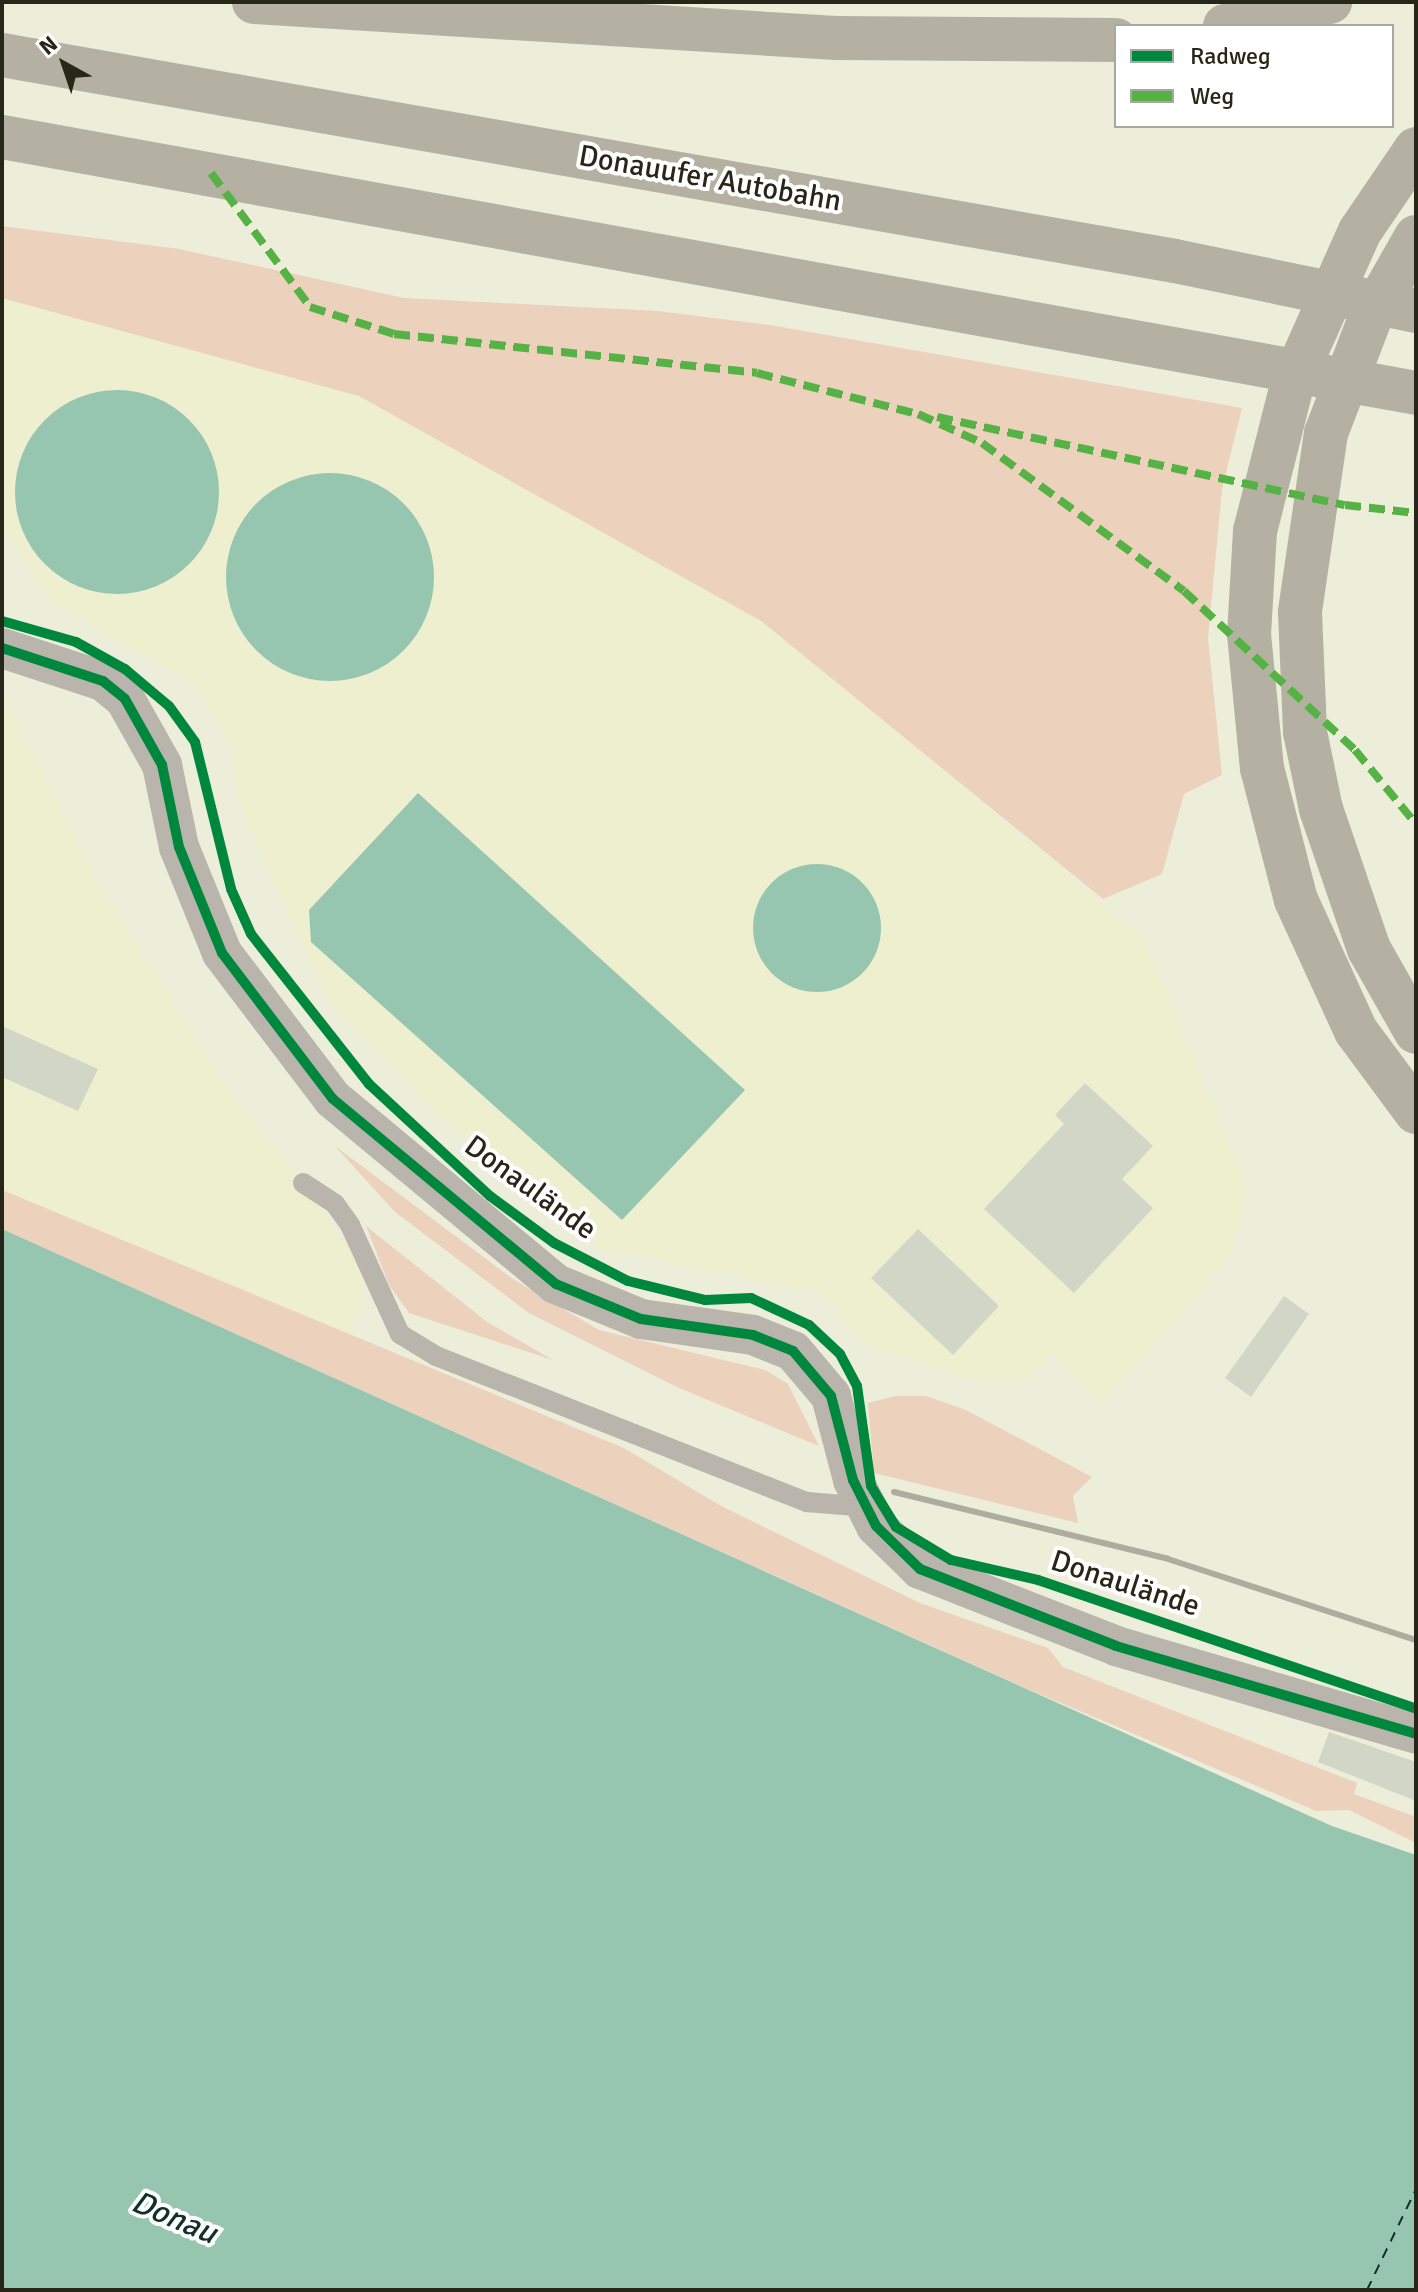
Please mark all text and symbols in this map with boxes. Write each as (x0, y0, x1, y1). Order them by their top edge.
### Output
north arrow (24, 24, 104, 104)
legend (1114, 24, 1394, 128)
text: N (34, 30, 63, 60)
text: Radweg (1190, 41, 1271, 71)
text: Weg (1190, 81, 1234, 111)
street label: Donauufer Autobahn (576, 138, 844, 220)
street label: Donaulände (457, 1128, 603, 1248)
street label: Donaulände (1046, 1543, 1204, 1625)
water label: Donau (126, 2183, 222, 2253)

